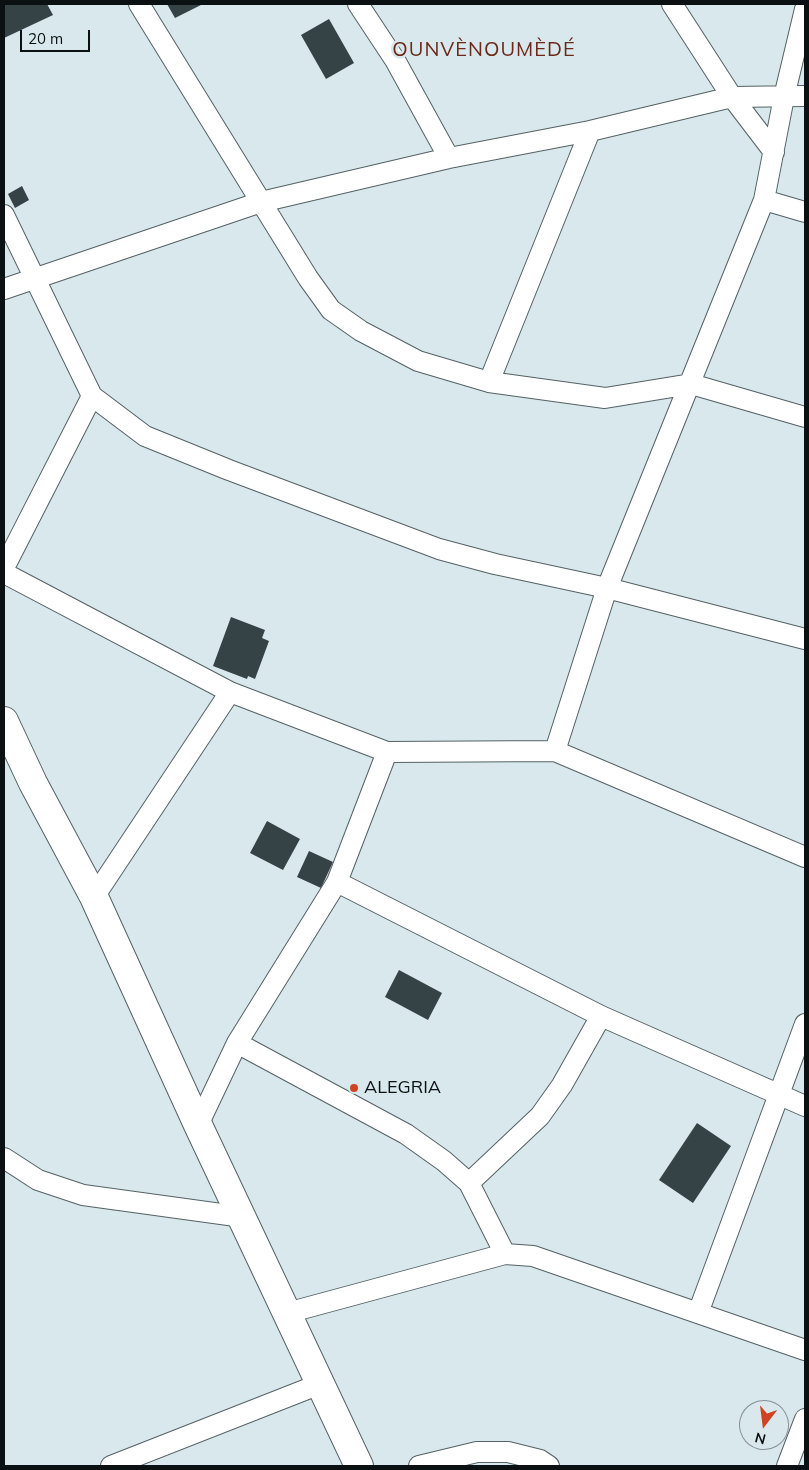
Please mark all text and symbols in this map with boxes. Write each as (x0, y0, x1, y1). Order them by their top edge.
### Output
scale bar (22, 20, 92, 52)
text: 20 m (28, 29, 63, 48)
district label: OUNVÈNOUMÈDÉ (391, 38, 577, 62)
place label: ALEGRIA (364, 1077, 441, 1099)
marker: ALEGRIA (348, 1082, 360, 1094)
north arrow (739, 1400, 789, 1450)
text: N (753, 1428, 768, 1449)

